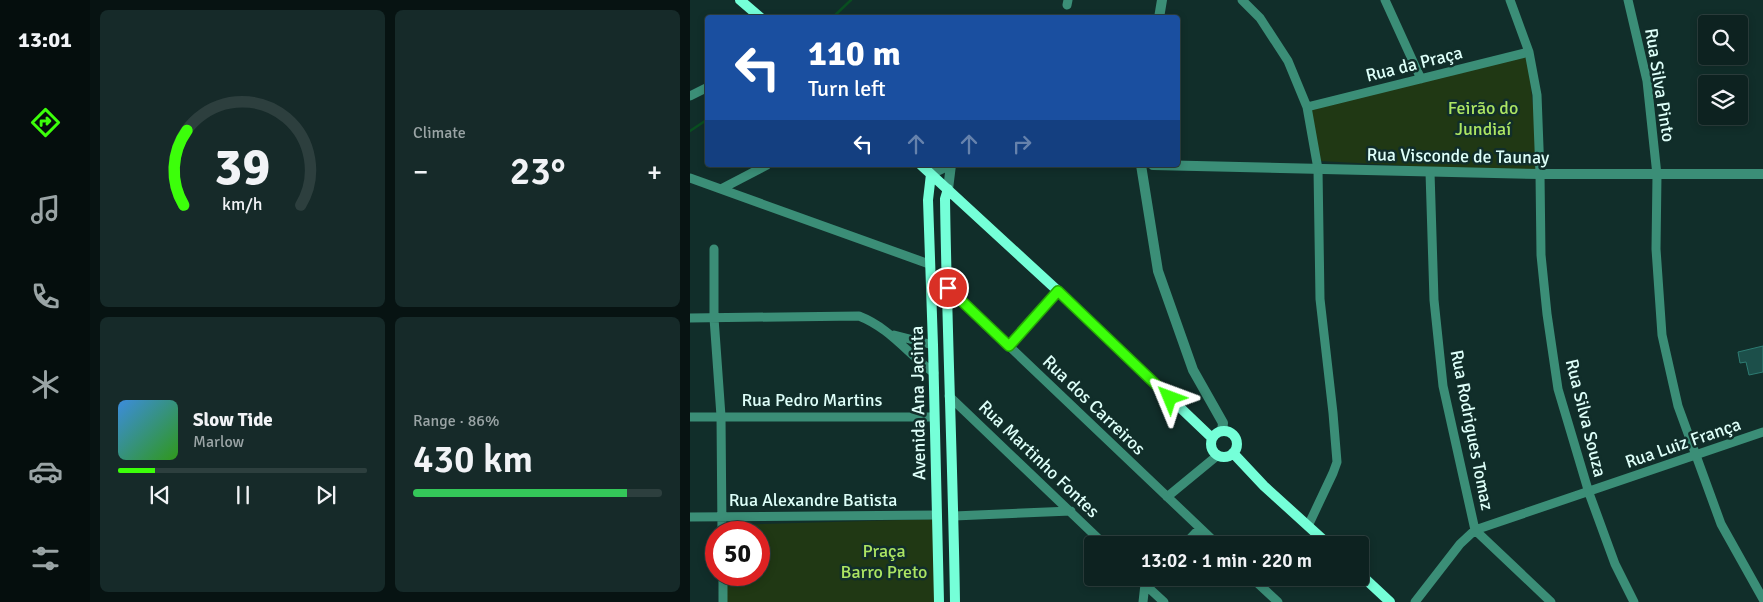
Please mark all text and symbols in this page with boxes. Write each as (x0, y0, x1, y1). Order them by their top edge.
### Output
map controls (1698, 15, 1748, 125)
button: search (1698, 15, 1748, 65)
text: 13:01 (18, 26, 72, 53)
street label: Rua Silva Pinto (1640, 26, 1680, 144)
text: 110 m (808, 32, 901, 75)
icon: left (725, 35, 790, 100)
street label: Rua da Praça (1363, 41, 1465, 87)
text: Turn left (808, 75, 886, 102)
button: layers (1698, 75, 1748, 125)
park label: Feirão do Jundiaí (1448, 97, 1518, 140)
icon: directions (28, 105, 63, 140)
text: Climate (413, 123, 466, 143)
icon: left (849, 130, 877, 158)
icon: ahead (902, 130, 930, 158)
icon: ahead (955, 130, 983, 158)
icon: right (1008, 130, 1036, 158)
text: 39 (214, 135, 271, 199)
street label: Rua Visconde de Taunay (1366, 143, 1550, 169)
text: 23° (510, 148, 565, 195)
text: − (413, 155, 428, 189)
text: + (647, 155, 662, 189)
icon: music (28, 192, 63, 227)
text: km/h (222, 193, 263, 215)
pin (927, 267, 969, 309)
icon: arrive (934, 274, 962, 302)
icon: phone (28, 279, 63, 314)
street label: Avenida Ana Jacinta (906, 326, 930, 480)
street label: Rua Rodrigues Tomaz (1446, 348, 1498, 512)
street label: Rua dos Carreiros (1038, 350, 1150, 460)
street label: Rua Silva Souza (1561, 357, 1611, 479)
icon: climate (28, 367, 63, 402)
position arrow (1143, 371, 1195, 423)
street label: Rua Pedro Martins (742, 389, 883, 411)
street label: Rua Martinho Fontes (974, 396, 1104, 522)
text: Slow Tide (193, 408, 273, 432)
text: Range · 86% (413, 411, 499, 431)
street label: Rua Luiz França (1622, 413, 1744, 473)
text: Marlow (193, 432, 244, 452)
text: 430 km (413, 436, 533, 483)
icon: car (28, 454, 63, 489)
icon: previous (146, 481, 174, 509)
icon: pause (229, 481, 257, 509)
icon: next (312, 481, 340, 509)
street label: Rua Alexandre Batista (729, 489, 897, 511)
speed limit sign: 50 (705, 521, 770, 586)
park label: Praça Barro Preto (841, 540, 927, 583)
icon: filters (28, 541, 63, 576)
text: 13:02 · 1 min · 220 m (1141, 549, 1312, 573)

